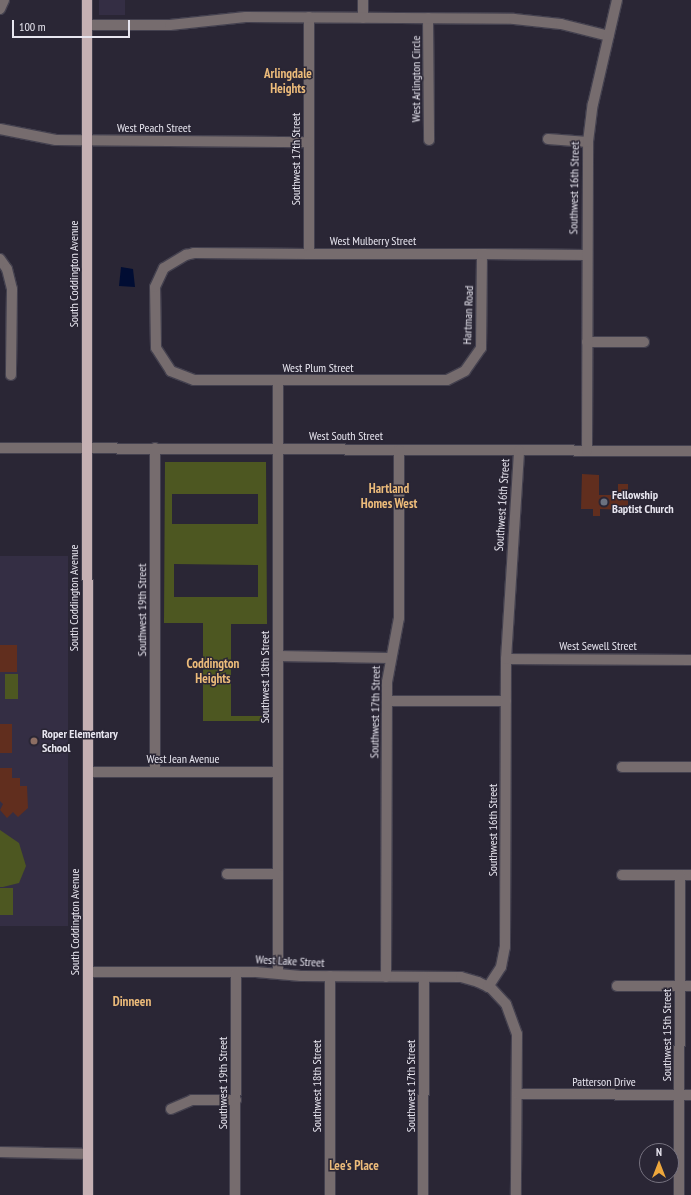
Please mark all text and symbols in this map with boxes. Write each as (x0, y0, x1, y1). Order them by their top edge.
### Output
scale bar (14, 12, 132, 38)
text: 100 m (19, 19, 46, 34)
street label: West Arlington Circle (409, 36, 423, 122)
district label: Arlingdale Heights (264, 67, 312, 98)
street label: Southwest 17th Street (289, 113, 303, 205)
street label: West Peach Street (117, 121, 191, 135)
street label: Southwest 16th Street (566, 142, 582, 234)
street label: South Coddington Avenue (67, 221, 81, 327)
street label: West Mulberry Street (330, 234, 416, 248)
street label: Hartman Road (460, 285, 476, 345)
street label: West Plum Street (282, 361, 354, 375)
street label: West South Street (309, 429, 383, 443)
street label: Southwest 16th Street (492, 458, 512, 552)
district label: Hartland Homes West (361, 482, 417, 513)
place label: Fellowship Baptist Church (612, 488, 674, 516)
marker: Fellowship Baptist Church (599, 497, 609, 507)
street label: South Coddington Avenue (67, 545, 81, 651)
street label: Southwest 19th Street (135, 564, 149, 656)
street label: Southwest 18th Street (258, 631, 272, 723)
street label: West Sewell Street (559, 639, 637, 653)
district label: Coddington Heights (187, 657, 239, 688)
street label: Southwest 17th Street (367, 666, 383, 758)
place label: Roper Elementary School (42, 727, 118, 755)
marker: Roper Elementary School (29, 736, 39, 746)
street label: West Jean Avenue (146, 752, 220, 766)
street label: Southwest 16th Street (486, 784, 500, 876)
street label: South Coddington Avenue (68, 869, 82, 975)
street label: West Lake Street (255, 952, 325, 970)
street label: Southwest 15th Street (660, 989, 674, 1081)
district label: Dinneen (113, 994, 151, 1010)
street label: Southwest 19th Street (216, 1037, 230, 1129)
street label: Southwest 18th Street (310, 1040, 324, 1132)
street label: Southwest 17th Street (404, 1040, 418, 1132)
street label: Patterson Drive (572, 1075, 636, 1089)
north arrow (639, 1143, 679, 1183)
text: N (656, 1145, 662, 1159)
district label: Lee's Place (329, 1158, 379, 1174)

